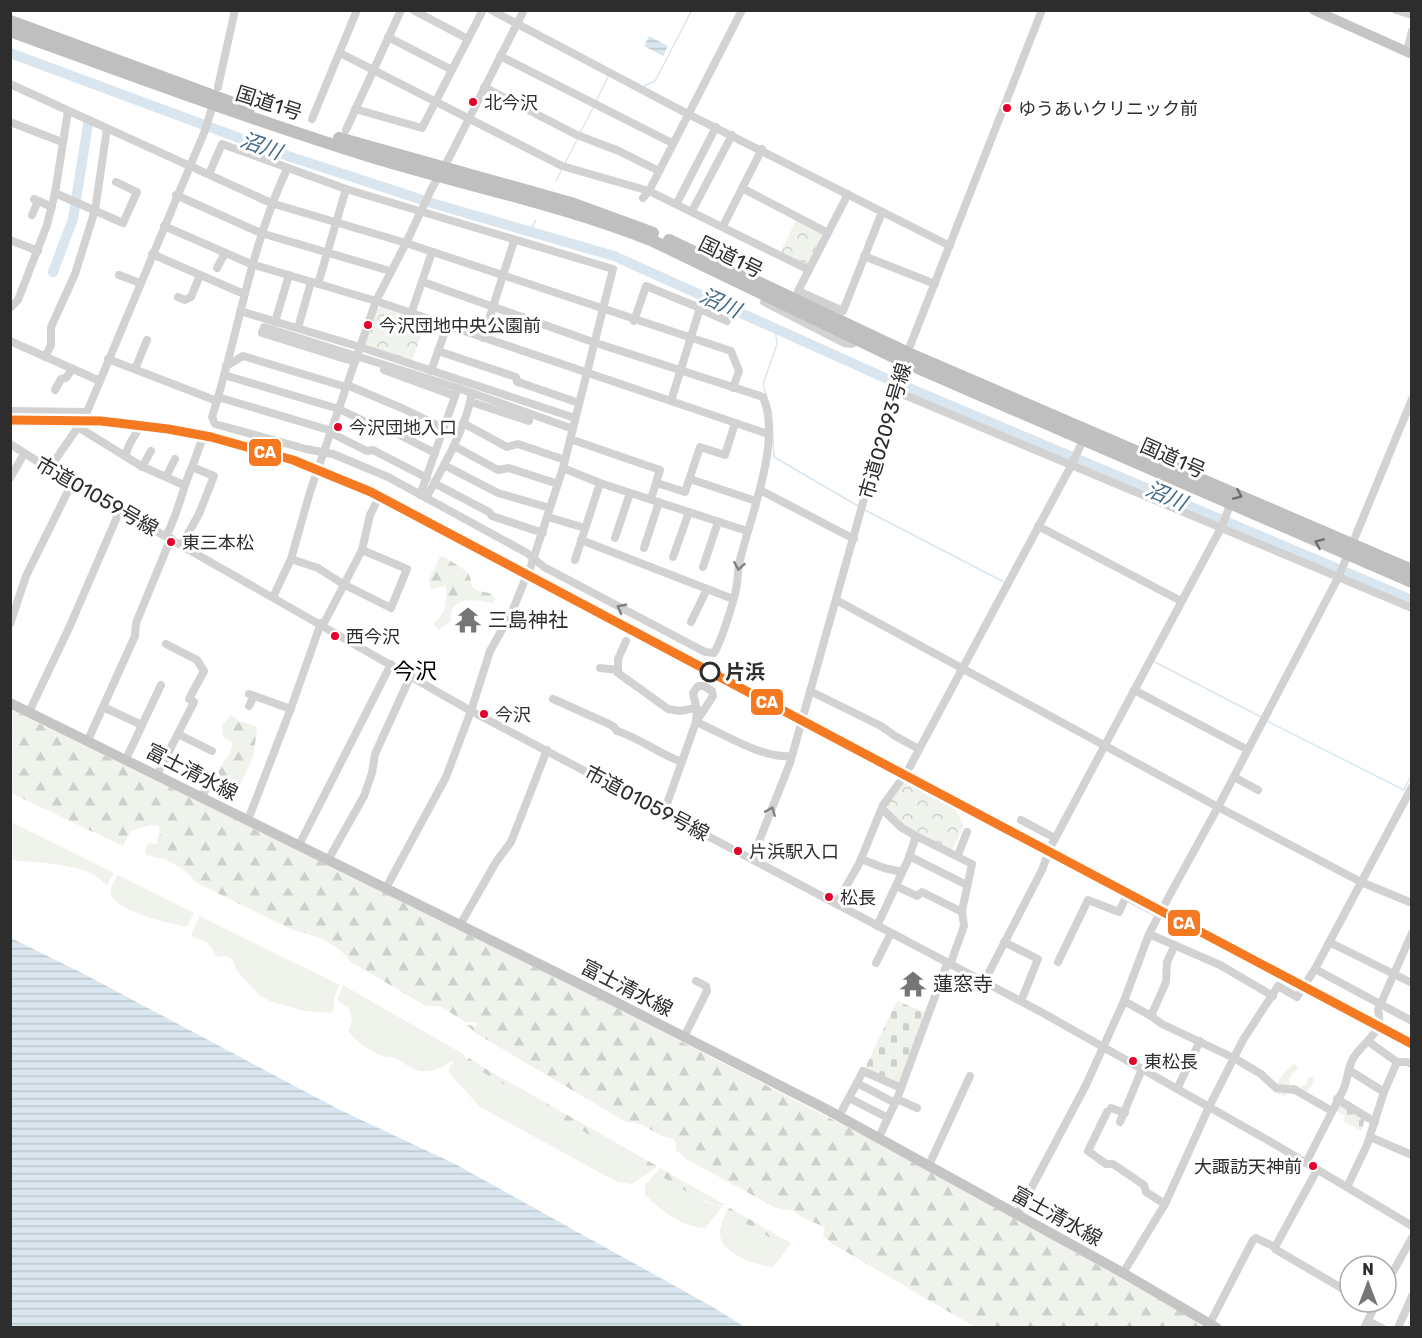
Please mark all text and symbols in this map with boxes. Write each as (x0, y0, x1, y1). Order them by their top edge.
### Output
street label: 国道1号 (233, 81, 305, 125)
place label: 北今沢 (484, 92, 538, 114)
marker: 北今沢 (467, 96, 479, 108)
place label: ゆうあいクリニック前 (1018, 98, 1198, 120)
marker: ゆうあいクリニック前 (1001, 102, 1013, 114)
water label: 沼川 (237, 127, 287, 165)
street label: 国道1号 (695, 231, 767, 283)
water label: 沼川 (696, 283, 746, 323)
place label: 今沢団地中央公園前 (379, 315, 541, 337)
marker: 今沢団地中央公園前 (362, 319, 374, 331)
street label: 市道02093号線 (854, 360, 916, 502)
place label: 今沢団地入口 (349, 417, 457, 439)
marker: 今沢団地入口 (332, 421, 344, 433)
street label: 国道1号 (1137, 433, 1209, 483)
line badge: CA (248, 438, 282, 467)
text: CA (254, 443, 277, 462)
street label: 市道01059号線 (31, 451, 163, 541)
water label: 沼川 (1142, 476, 1192, 516)
one-way arrow (1232, 487, 1243, 499)
place label: 東三本松 (182, 532, 254, 554)
marker: 東三本松 (165, 536, 177, 548)
one-way arrow (1314, 538, 1325, 550)
one-way arrow (734, 561, 746, 571)
one-way arrow (617, 604, 627, 615)
temple icon: 三島神社 (453, 605, 483, 635)
place label: 三島神社 (488, 608, 568, 632)
place label: 西今沢 (346, 626, 400, 648)
marker: 西今沢 (329, 630, 341, 642)
district label: 今沢 (393, 658, 437, 685)
place label: 片浜 (725, 660, 765, 684)
marker: 片浜 (700, 662, 720, 682)
line badge: CA (750, 688, 784, 716)
text: CA (756, 693, 779, 712)
place label: 今沢 (495, 704, 531, 726)
marker: 今沢 (478, 708, 490, 720)
street label: 富士清水線 (142, 739, 242, 805)
street label: 市道01059号線 (581, 760, 713, 846)
one-way arrow (764, 807, 777, 817)
place label: 片浜駅入口 (749, 841, 839, 863)
marker: 片浜駅入口 (732, 845, 744, 857)
place label: 松長 (840, 887, 876, 909)
marker: 松長 (823, 891, 835, 903)
line badge: CA (1167, 909, 1201, 937)
text: CA (1173, 914, 1196, 933)
street label: 富士清水線 (577, 955, 677, 1021)
temple icon: 蓮窓寺 (898, 969, 928, 999)
place label: 蓮窓寺 (933, 972, 993, 996)
place label: 東松長 (1144, 1051, 1198, 1073)
marker: 東松長 (1127, 1055, 1139, 1067)
place label: 大諏訪天神前 (1194, 1156, 1302, 1178)
marker: 大諏訪天神前 (1307, 1160, 1319, 1172)
street label: 富士清水線 (1007, 1181, 1107, 1251)
north arrow (1338, 1254, 1398, 1314)
text: N (1362, 1260, 1374, 1279)

